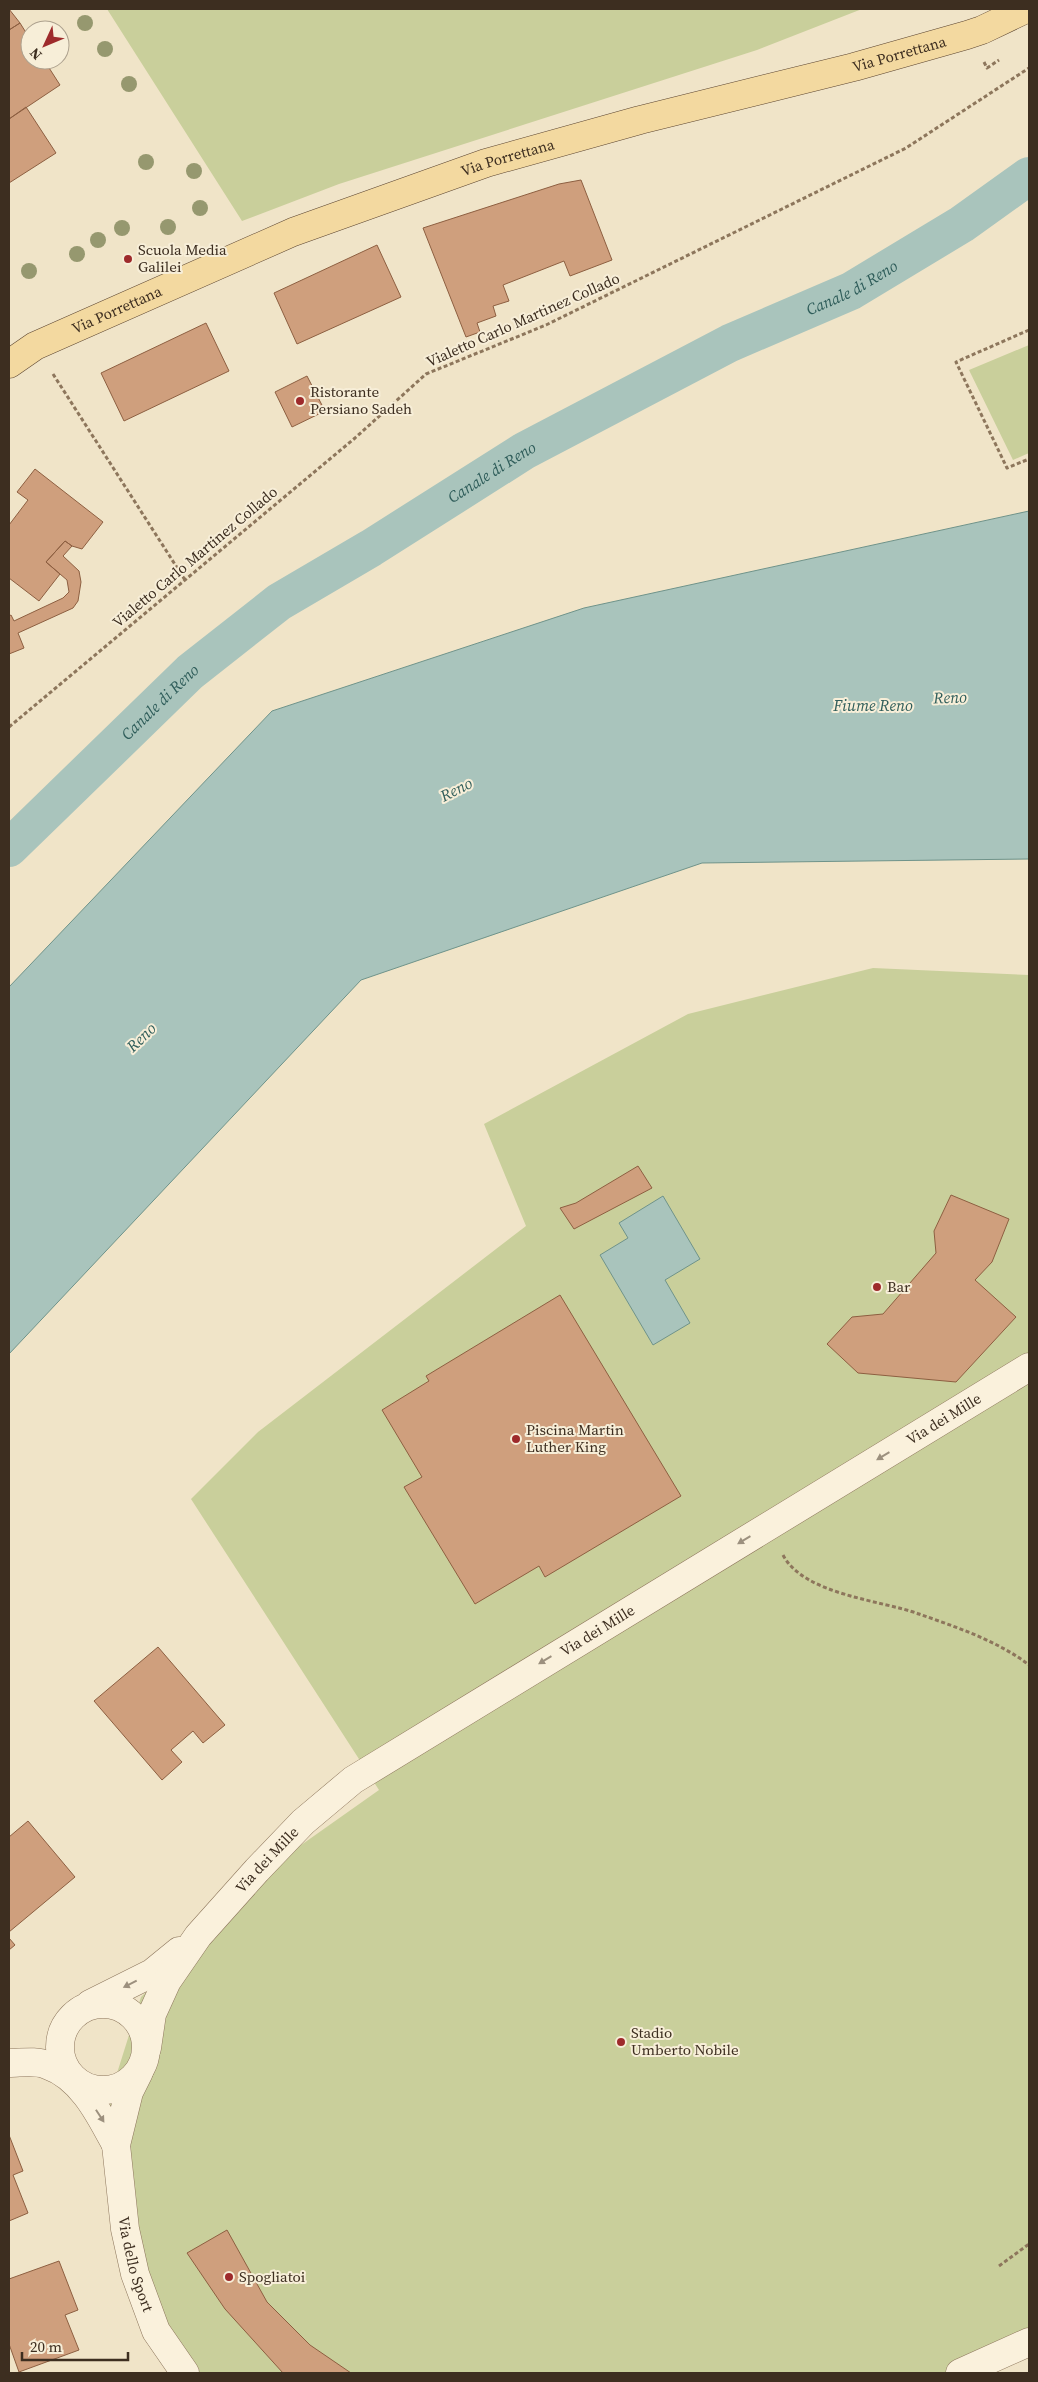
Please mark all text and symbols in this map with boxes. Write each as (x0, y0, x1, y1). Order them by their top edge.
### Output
north arrow (20, 20, 70, 70)
street label: Via Porrettana (850, 30, 949, 77)
text: N (25, 43, 46, 65)
street label: Via Porrettana (458, 133, 557, 181)
place label: Scuola Media Galilei (138, 239, 227, 277)
marker: Scuola Media Galilei (122, 253, 134, 265)
water label: Canale di Reno (802, 254, 902, 320)
street label: Vialetto Carlo Martinez Collado (423, 267, 623, 372)
street label: Via Porrettana (68, 280, 165, 339)
place label: Ristorante Persiano Sadeh (310, 381, 412, 419)
marker: Ristorante Persiano Sadeh (294, 395, 306, 407)
water label: Canale di Reno (443, 436, 540, 508)
street label: Vialetto Carlo Martinez Collado (108, 481, 282, 632)
water label: Canale di Reno (116, 658, 203, 745)
water label: Reno (932, 685, 967, 709)
water label: Fiume Reno (832, 694, 913, 716)
water label: Reno (435, 772, 476, 807)
water label: Reno (121, 1017, 161, 1057)
place label: Bar (887, 1276, 911, 1297)
marker: Bar (871, 1281, 883, 1293)
street label: Via dei Mille (902, 1388, 985, 1449)
place label: Piscina Martin Luther King (526, 1419, 624, 1457)
marker: Piscina Martin Luther King (510, 1433, 522, 1445)
one-way arrow (876, 1451, 889, 1460)
one-way arrow (737, 1535, 750, 1544)
street label: Via dei Mille (556, 1599, 639, 1661)
one-way arrow (539, 1656, 552, 1665)
street label: Via dei Mille (230, 1822, 303, 1897)
one-way arrow (123, 1980, 137, 1988)
place label: Stadio Umberto Nobile (631, 2022, 739, 2060)
marker: Stadio Umberto Nobile (615, 2036, 627, 2048)
one-way arrow (95, 2109, 105, 2122)
street label: Via dello Sport (114, 2215, 159, 2315)
place label: Spogliatoi (239, 2266, 305, 2287)
marker: Spogliatoi (223, 2271, 235, 2283)
scale bar (22, 2330, 129, 2362)
text: 20 m (30, 2336, 62, 2357)

